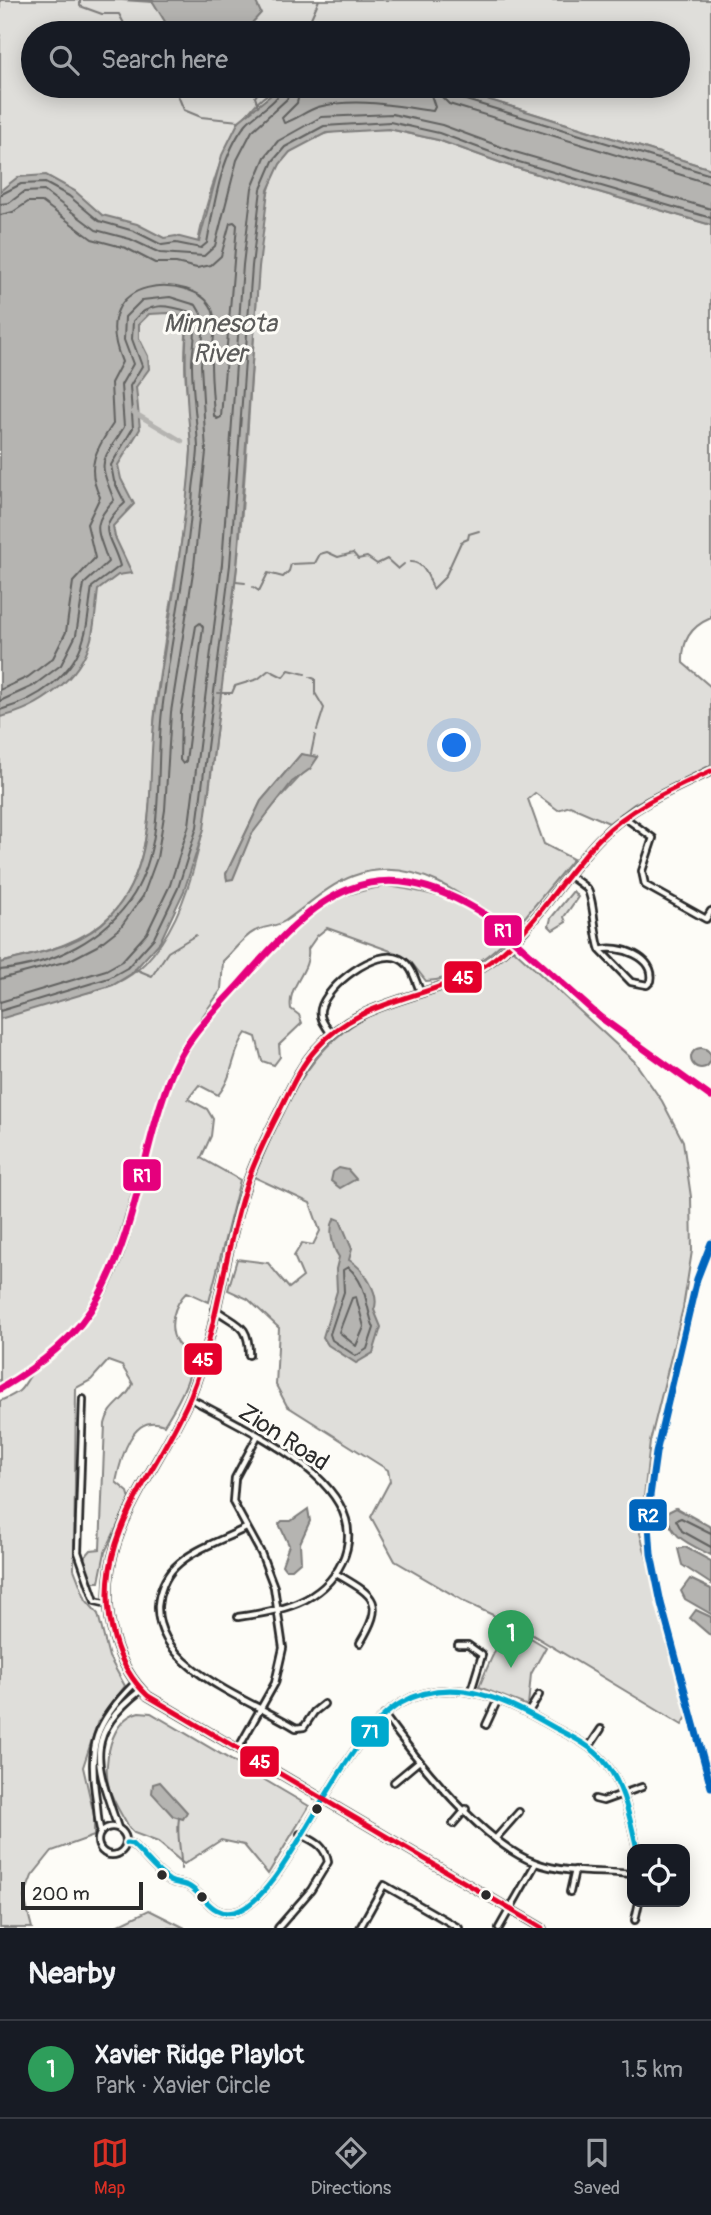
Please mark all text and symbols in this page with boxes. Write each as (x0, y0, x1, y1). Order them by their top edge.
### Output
search box (21, 21, 690, 98)
icon: search (45, 41, 83, 79)
text: Search here (101, 44, 228, 76)
water label: Minnesota River (163, 308, 279, 370)
your location (437, 728, 471, 762)
line badge: R1 (483, 914, 523, 947)
text: R1 (494, 919, 512, 943)
line badge: 45 (443, 960, 483, 994)
text: 45 (452, 966, 474, 990)
line badge: R1 (122, 1158, 162, 1192)
text: R1 (133, 1164, 151, 1188)
line badge: 45 (183, 1342, 223, 1376)
text: 45 (192, 1348, 214, 1372)
street label: Zion Road (233, 1398, 334, 1477)
line badge: R2 (628, 1498, 668, 1532)
text: R2 (637, 1504, 659, 1528)
pin: 1 (488, 1610, 534, 1668)
line badge: 71 (350, 1715, 390, 1748)
text: 71 (361, 1720, 379, 1744)
line badge: 45 (239, 1745, 280, 1778)
text: 45 (249, 1750, 271, 1774)
unlabelled marker (310, 1802, 324, 1816)
map controls (627, 1844, 690, 1907)
button: locate (627, 1844, 690, 1907)
unlabelled marker (155, 1868, 169, 1882)
scale bar (21, 1879, 144, 1911)
text: 200 m (32, 1882, 90, 1906)
unlabelled marker (479, 1888, 493, 1902)
unlabelled marker (195, 1890, 209, 1904)
text: Nearby (28, 1955, 115, 1992)
text: Xavier Ridge Playlot (95, 2039, 304, 2071)
text: 1 (47, 2055, 56, 2084)
text: 1.5 km (621, 2055, 683, 2084)
text: Park · Xavier Circle (95, 2071, 270, 2100)
tab: Map (91, 2134, 129, 2200)
tab: Directions (311, 2134, 391, 2200)
tab: Saved (573, 2134, 620, 2200)

